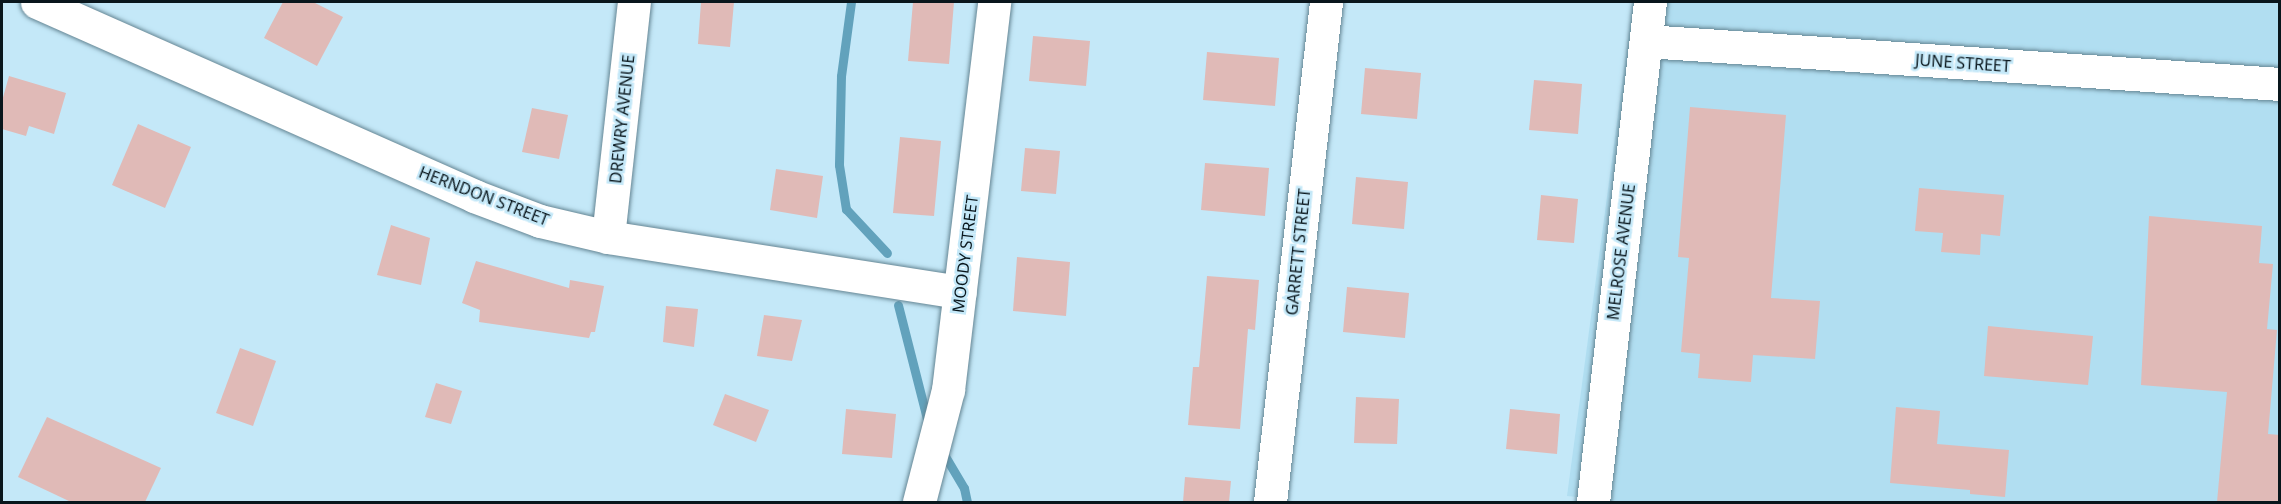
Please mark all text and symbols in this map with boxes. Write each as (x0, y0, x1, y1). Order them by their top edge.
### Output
street label: JUNE STREET (1915, 50, 2011, 76)
street label: DREWRY AVENUE (606, 54, 638, 184)
street label: HERNDON STREET (416, 162, 552, 230)
street label: MELROSE AVENUE (1603, 183, 1639, 321)
street label: GARRETT STREET (1282, 188, 1314, 316)
street label: MOODY STREET (948, 194, 982, 314)

